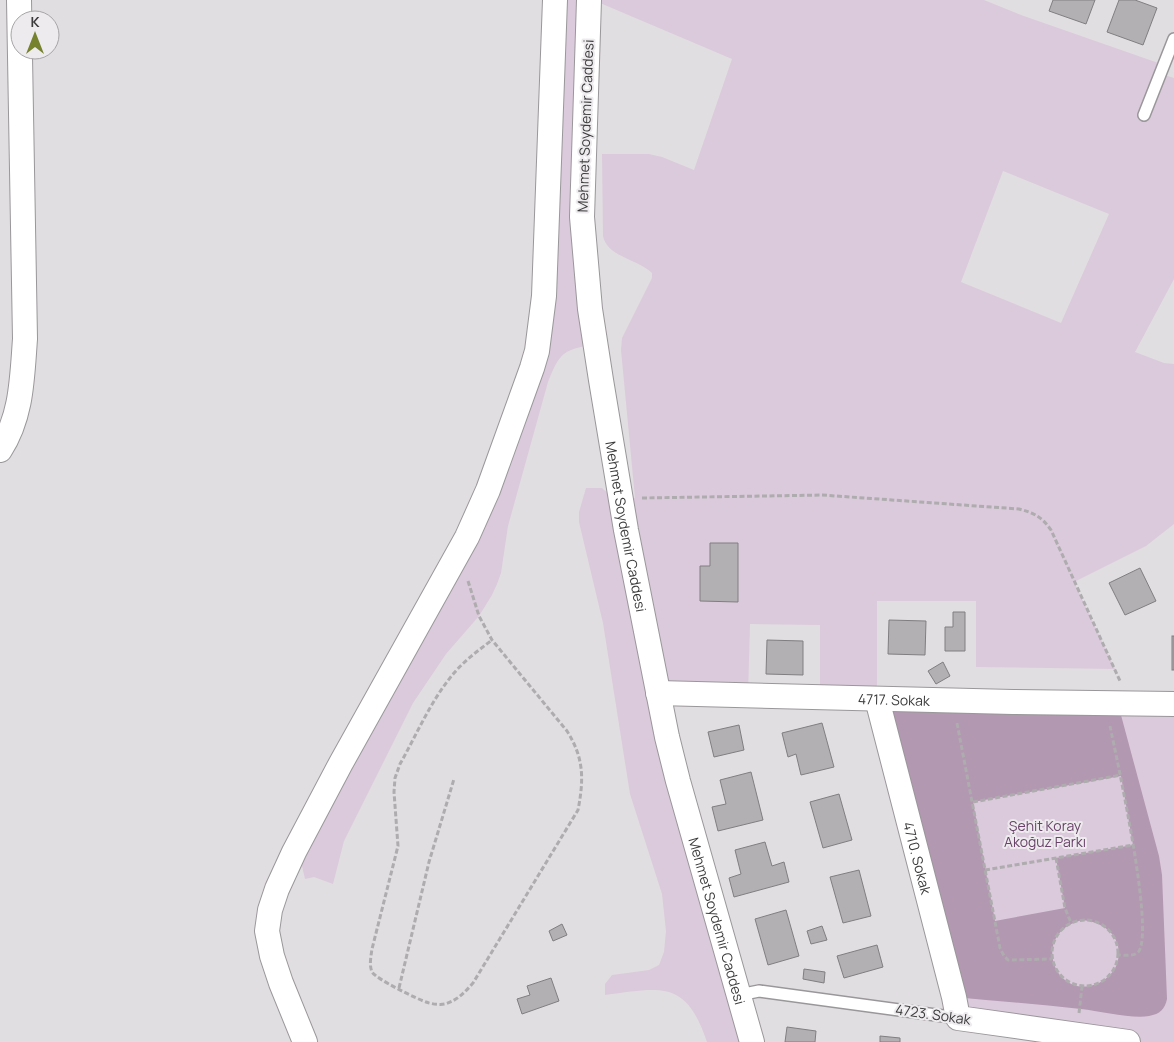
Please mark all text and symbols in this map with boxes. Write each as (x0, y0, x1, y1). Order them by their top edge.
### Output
north arrow (10, 10, 60, 60)
text: K (30, 12, 40, 31)
street label: Mehmet Soydemir Caddesi (572, 39, 598, 213)
street label: Mehmet Soydemir Caddesi (602, 440, 651, 613)
street label: 4717. Sokak (858, 689, 931, 709)
park label: Şehit Koray Akoğuz Parkı (1004, 816, 1086, 851)
street label: 4710. Sokak (900, 819, 937, 897)
street label: Mehmet Soydemir Caddesi (685, 835, 750, 1007)
street label: 4723. Sokak (894, 999, 973, 1029)

